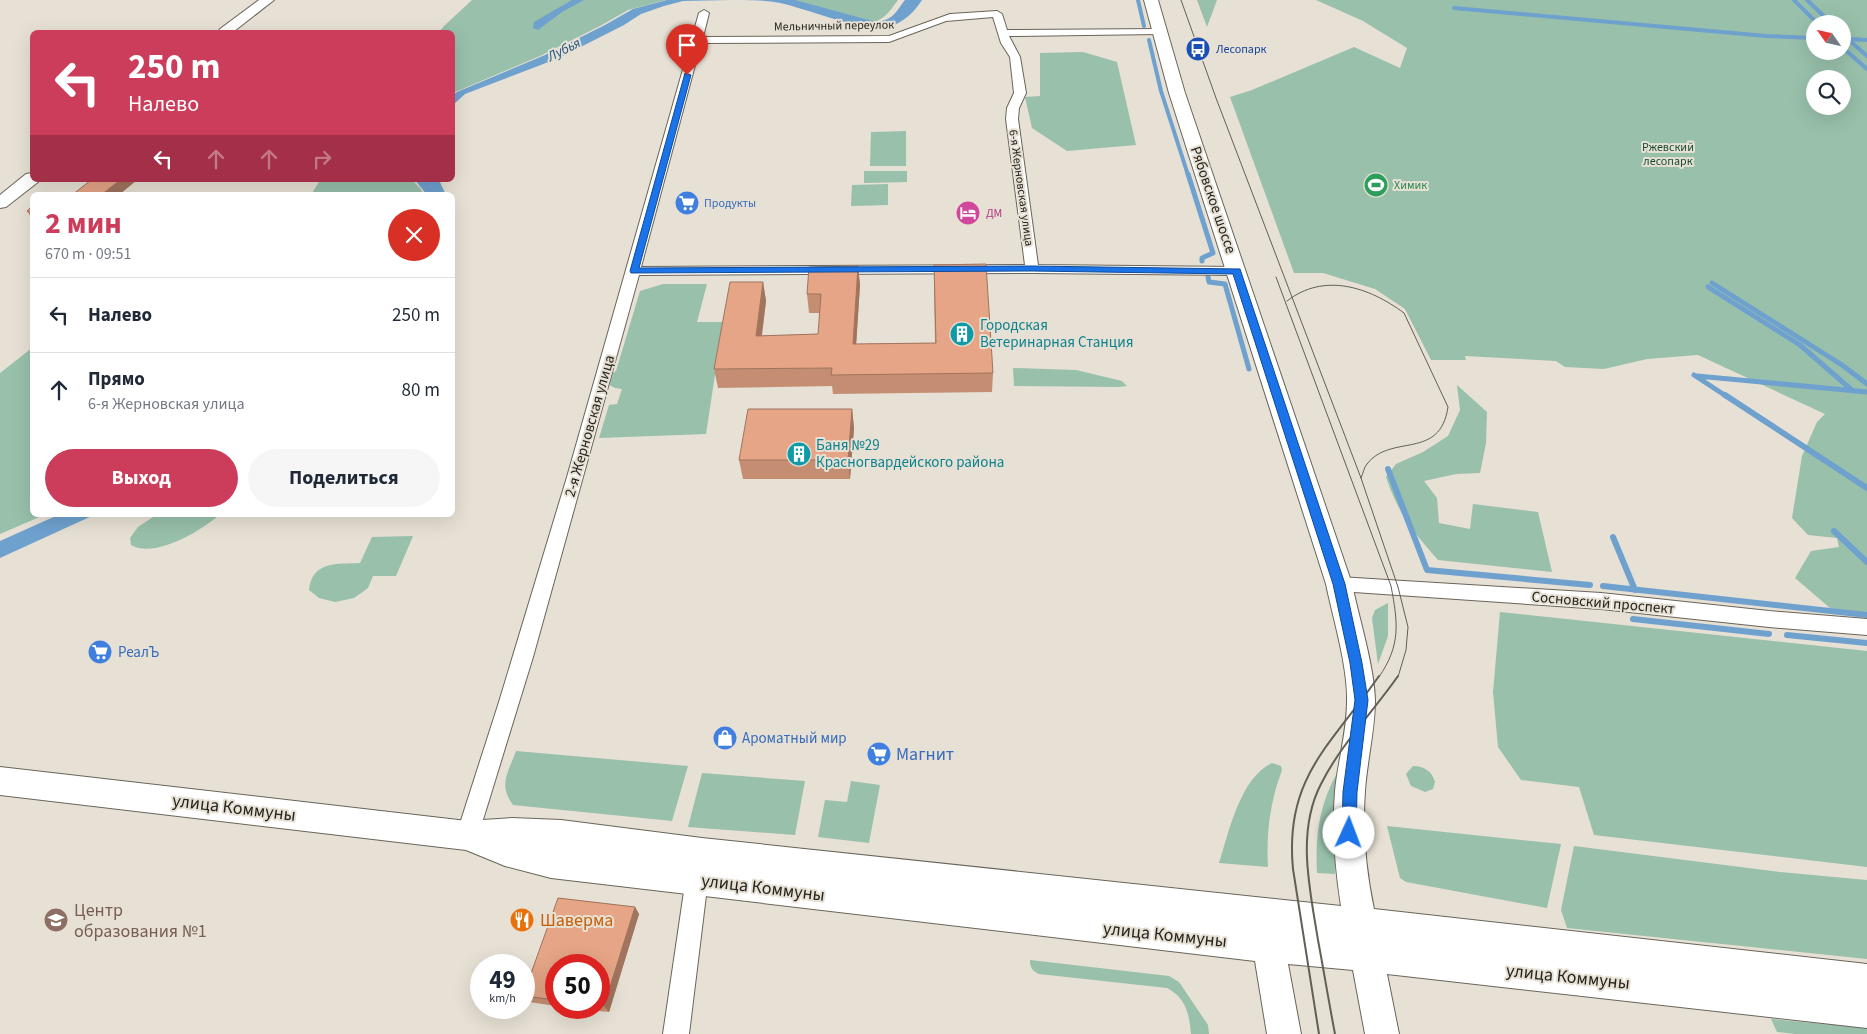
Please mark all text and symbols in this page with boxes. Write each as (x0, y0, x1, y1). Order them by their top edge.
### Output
north arrow (1806, 15, 1851, 60)
map controls (1806, 15, 1851, 115)
street label: Мельничный переулок (774, 16, 894, 36)
pin (666, 24, 708, 75)
icon: arrive (673, 31, 701, 59)
water label: Лубья (543, 33, 584, 67)
bus stop icon: Лесопарк (1185, 36, 1211, 62)
place label: Лесопарк (1216, 41, 1267, 58)
text: 250 m (128, 42, 220, 92)
icon: left (45, 50, 110, 115)
button: search (1806, 70, 1851, 115)
text: Налево (128, 88, 199, 120)
street label: 6-я Жерновская улица (1004, 129, 1038, 247)
park label: Ржевский лесопарк (1642, 139, 1694, 170)
street label: Рябовское шоссе (1185, 144, 1241, 256)
icon: left (149, 145, 177, 173)
icon: ahead (202, 145, 230, 173)
icon: ahead (255, 145, 283, 173)
icon: right (308, 145, 336, 173)
sports icon: Химик (1363, 172, 1389, 198)
place label: Химик (1394, 177, 1427, 194)
supermarket icon: Продукты (674, 190, 700, 216)
place label: Продукты (704, 195, 756, 212)
hotel icon: ДМ (955, 200, 981, 226)
text: 2 мин (45, 202, 122, 245)
place label: ДМ (986, 205, 1002, 222)
button: close (388, 209, 440, 261)
text: 670 m · 09:51 (45, 243, 132, 265)
icon: left (45, 301, 73, 329)
text: Налево (88, 302, 152, 329)
text: 250 m (392, 302, 440, 329)
place label: Городская Ветеринарная Станция (980, 315, 1133, 353)
building icon: Городская Ветеринарная Станция (949, 321, 975, 347)
street label: 2-я Жерновская улица (560, 353, 620, 499)
text: Прямо (88, 366, 145, 393)
icon: ahead (45, 376, 73, 404)
text: 80 m (402, 377, 440, 404)
text: 6-я Жерновская улица (88, 393, 244, 415)
place label: Баня №29 Красногвардейского района (816, 435, 1004, 473)
building icon: Баня №29 Красногвардейского района (786, 441, 812, 467)
button: Выход (45, 449, 238, 507)
button: Поделиться (248, 449, 440, 507)
street label: Сосновский проспект (1531, 586, 1675, 620)
supermarket icon: РеалЪ (87, 639, 113, 665)
place label: РеалЪ (118, 642, 160, 663)
shop icon: Ароматный мир (712, 725, 738, 751)
place label: Ароматный мир (742, 728, 847, 749)
supermarket icon: Магнит (866, 741, 892, 767)
place label: Магнит (896, 742, 954, 767)
street label: улица Коммуны (171, 788, 297, 828)
position arrow (1322, 806, 1374, 858)
street label: улица Коммуны (700, 868, 826, 908)
place label: Центр образования №1 (74, 898, 207, 944)
school or university icon: Центр образования №1 (43, 907, 69, 933)
restaurant icon: Шаверма (509, 907, 535, 933)
place label: Шаверма (540, 908, 613, 933)
street label: улица Коммуны (1102, 916, 1228, 954)
speed limit sign: 50 (545, 954, 610, 1019)
street label: улица Коммуны (1505, 958, 1631, 996)
text: 49 (489, 962, 516, 998)
text: km/h (489, 990, 516, 1007)

